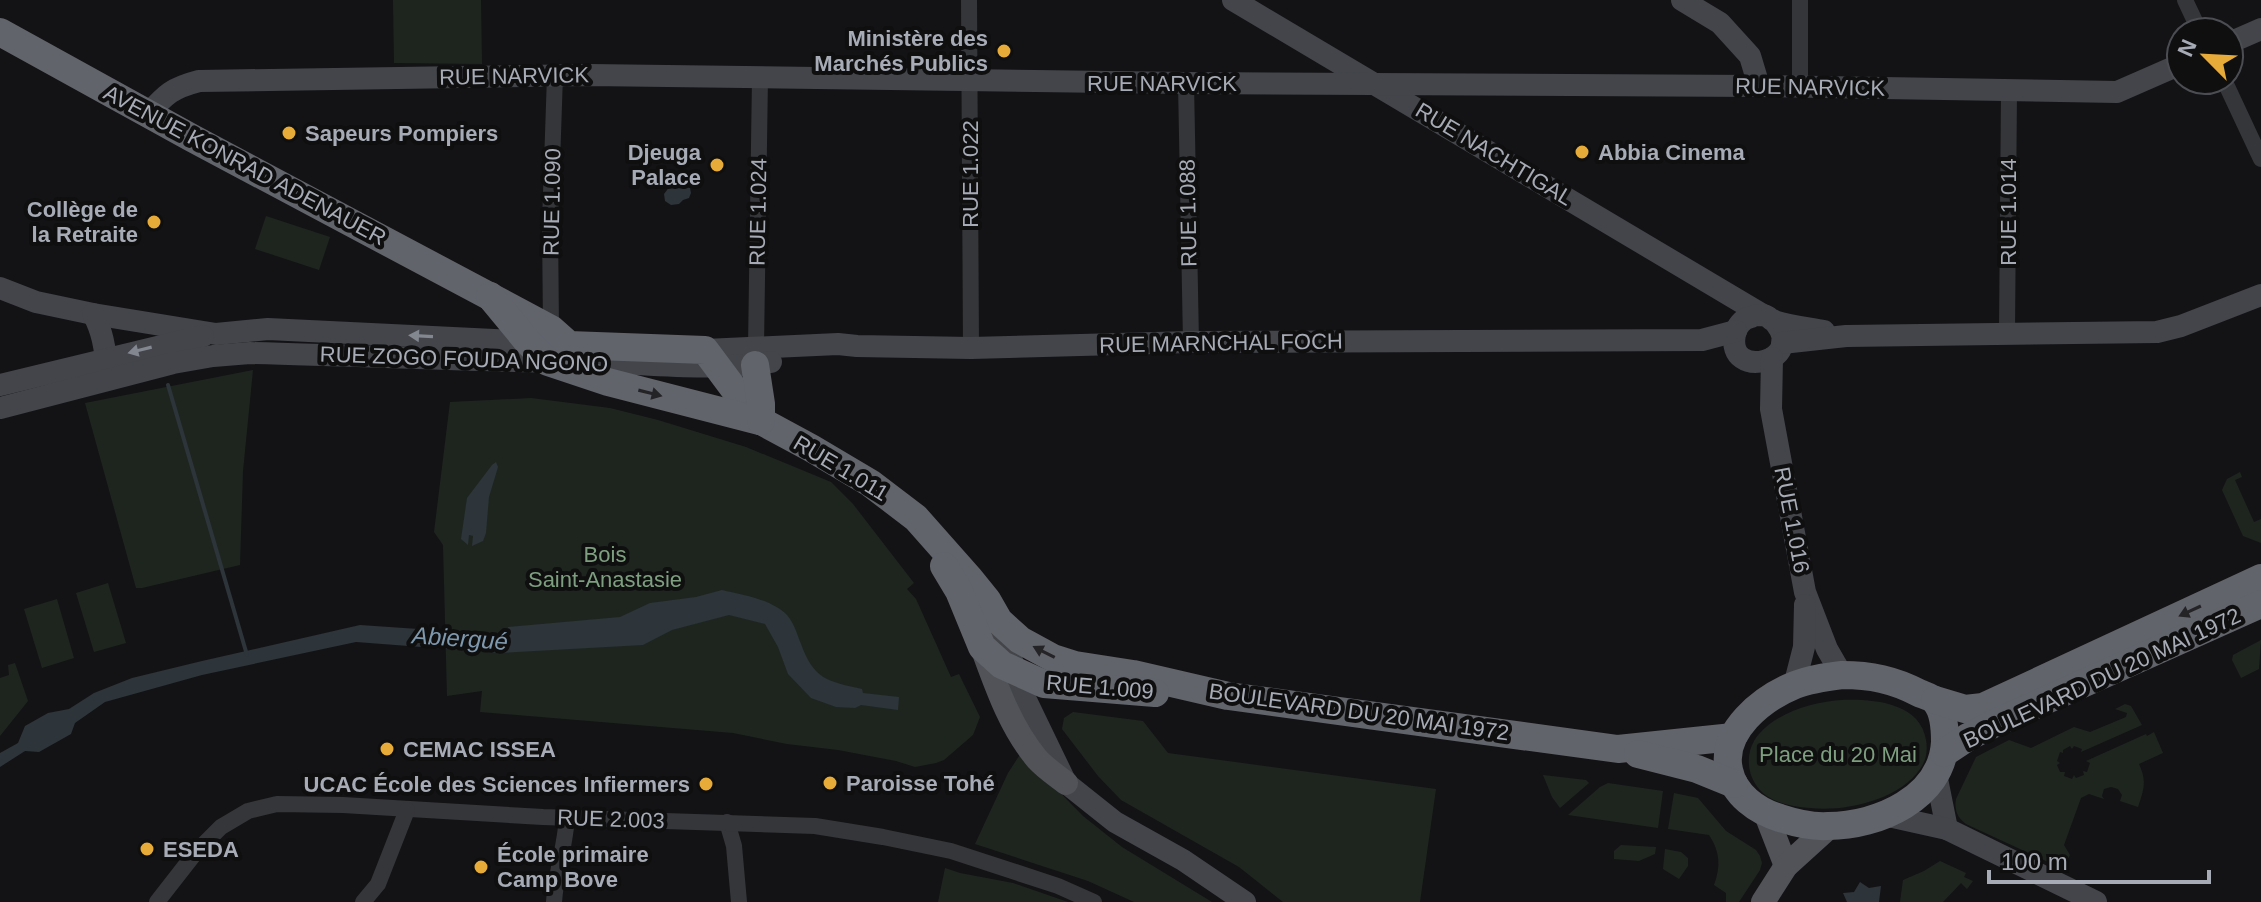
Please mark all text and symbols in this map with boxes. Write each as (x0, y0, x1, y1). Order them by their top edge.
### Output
north arrow (2165, 16, 2245, 96)
place label: Ministère des Marchés Publics (814, 26, 988, 76)
text: N (2173, 36, 2202, 60)
marker: Ministère des Marchés Publics (995, 42, 1013, 60)
street label: RUE NARVICK (439, 62, 590, 90)
street label: RUE NARVICK (1087, 71, 1237, 96)
street label: RUE NARVICK (1735, 73, 1886, 101)
street label: AVENUE KONRAD ADENAUER (100, 80, 390, 250)
street label: RUE NACHTIGAL (1411, 97, 1577, 211)
street label: RUE 1.022 (958, 120, 983, 228)
place label: Sapeurs Pompiers (305, 121, 498, 146)
marker: Sapeurs Pompiers (280, 124, 298, 142)
place label: Djeuga Palace (628, 140, 702, 190)
place label: Abbia Cinema (1598, 140, 1745, 165)
marker: Abbia Cinema (1573, 143, 1591, 161)
street label: RUE 1.090 (539, 148, 565, 256)
marker: Djeuga Palace (708, 156, 726, 174)
street label: RUE 1.024 (745, 158, 771, 266)
street label: RUE 1.014 (1996, 158, 2021, 266)
street label: RUE 1.088 (1175, 159, 1201, 267)
place label: Collège de la Retraite (27, 197, 138, 247)
marker: Collège de la Retraite (145, 213, 163, 231)
street label: RUE MARNCHAL FOCH (1099, 328, 1343, 358)
one-way arrow (408, 329, 433, 342)
street label: RUE ZOGO FOUDA NGONO (319, 341, 609, 377)
one-way arrow (128, 345, 153, 357)
one-way arrow (637, 387, 662, 399)
street label: RUE 1.011 (789, 430, 893, 506)
street label: RUE 1.016 (1769, 465, 1815, 575)
park label: Bois Saint-Anastasie (528, 542, 682, 592)
street label: BOULEVARD DU 20 MAI 1972 (1959, 603, 2245, 753)
one-way arrow (2179, 604, 2202, 617)
water label: Abiergué (409, 621, 509, 655)
one-way arrow (1032, 646, 1055, 659)
street label: RUE 1.009 (1045, 670, 1155, 704)
street label: BOULEVARD DU 20 MAI 1972 (1207, 679, 1511, 745)
place label: CEMAC ISSEA (403, 737, 556, 762)
marker: CEMAC ISSEA (378, 740, 396, 758)
park label: Place du 20 Mai (1759, 742, 1917, 767)
place label: Paroisse Tohé (846, 771, 995, 796)
place label: UCAC École des Sciences Infiermers (304, 772, 690, 797)
marker: Paroisse Tohé (821, 774, 839, 792)
marker: UCAC École des Sciences Infiermers (697, 775, 715, 793)
street label: RUE 2.003 (557, 805, 665, 833)
scale bar (1989, 834, 2209, 884)
place label: ESEDA (163, 837, 239, 862)
marker: ESEDA (138, 840, 156, 858)
place label: École primaire Camp Bove (497, 842, 649, 892)
text: 100 m (2001, 848, 2068, 875)
marker: École primaire Camp Bove (472, 858, 490, 876)

